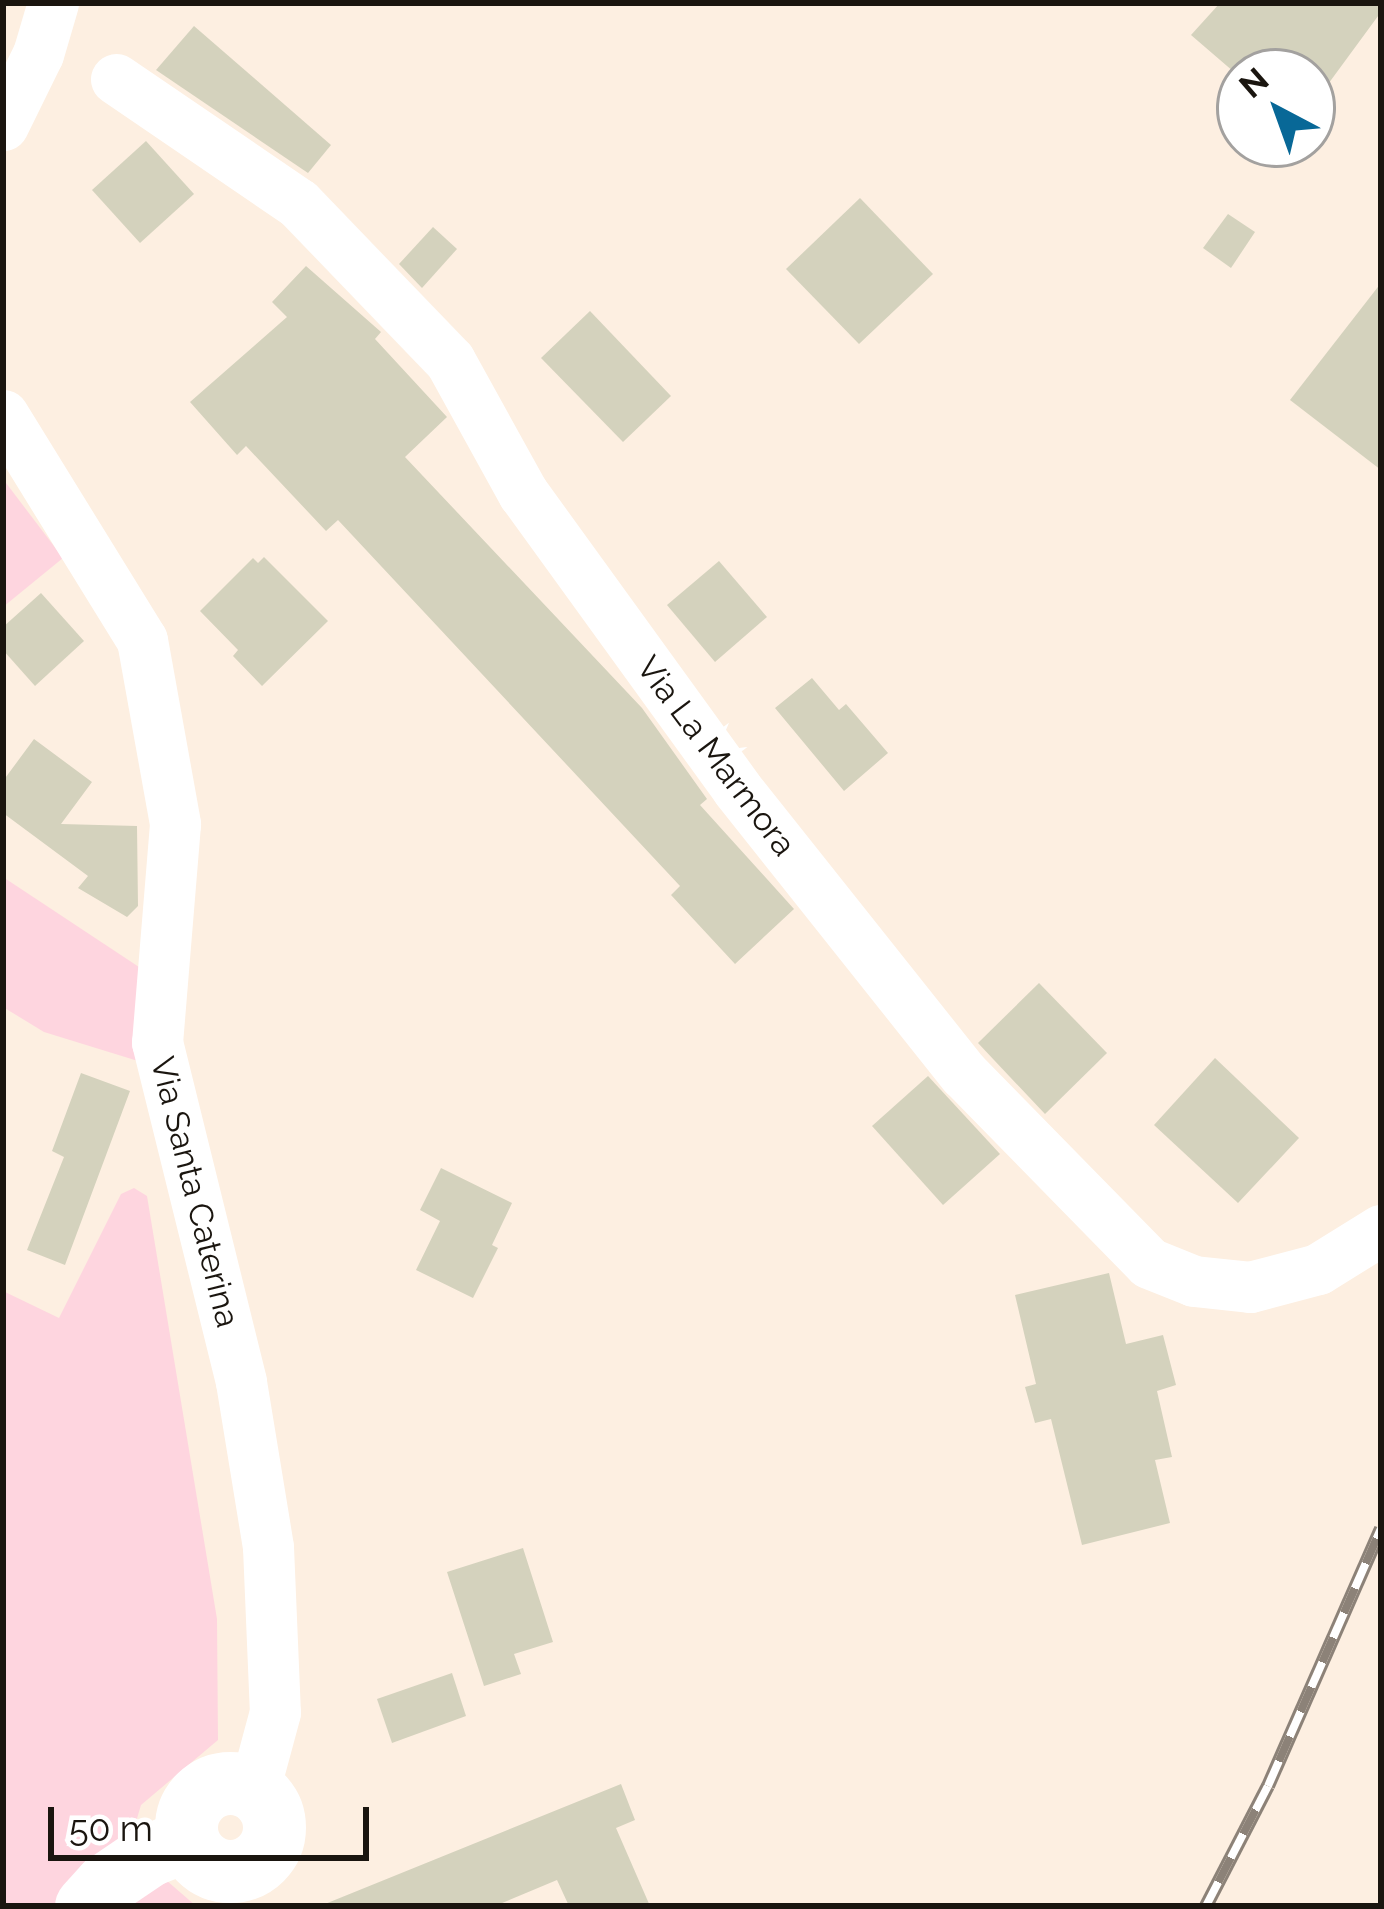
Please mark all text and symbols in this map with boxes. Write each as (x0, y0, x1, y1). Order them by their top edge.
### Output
north arrow (1216, 48, 1336, 168)
text: N (1232, 60, 1276, 106)
street label: Via La Marmora (628, 648, 804, 864)
street label: Via Santa Caterina (142, 1053, 248, 1331)
scale bar (54, 1783, 375, 1857)
text: 50 m (69, 1807, 153, 1849)

